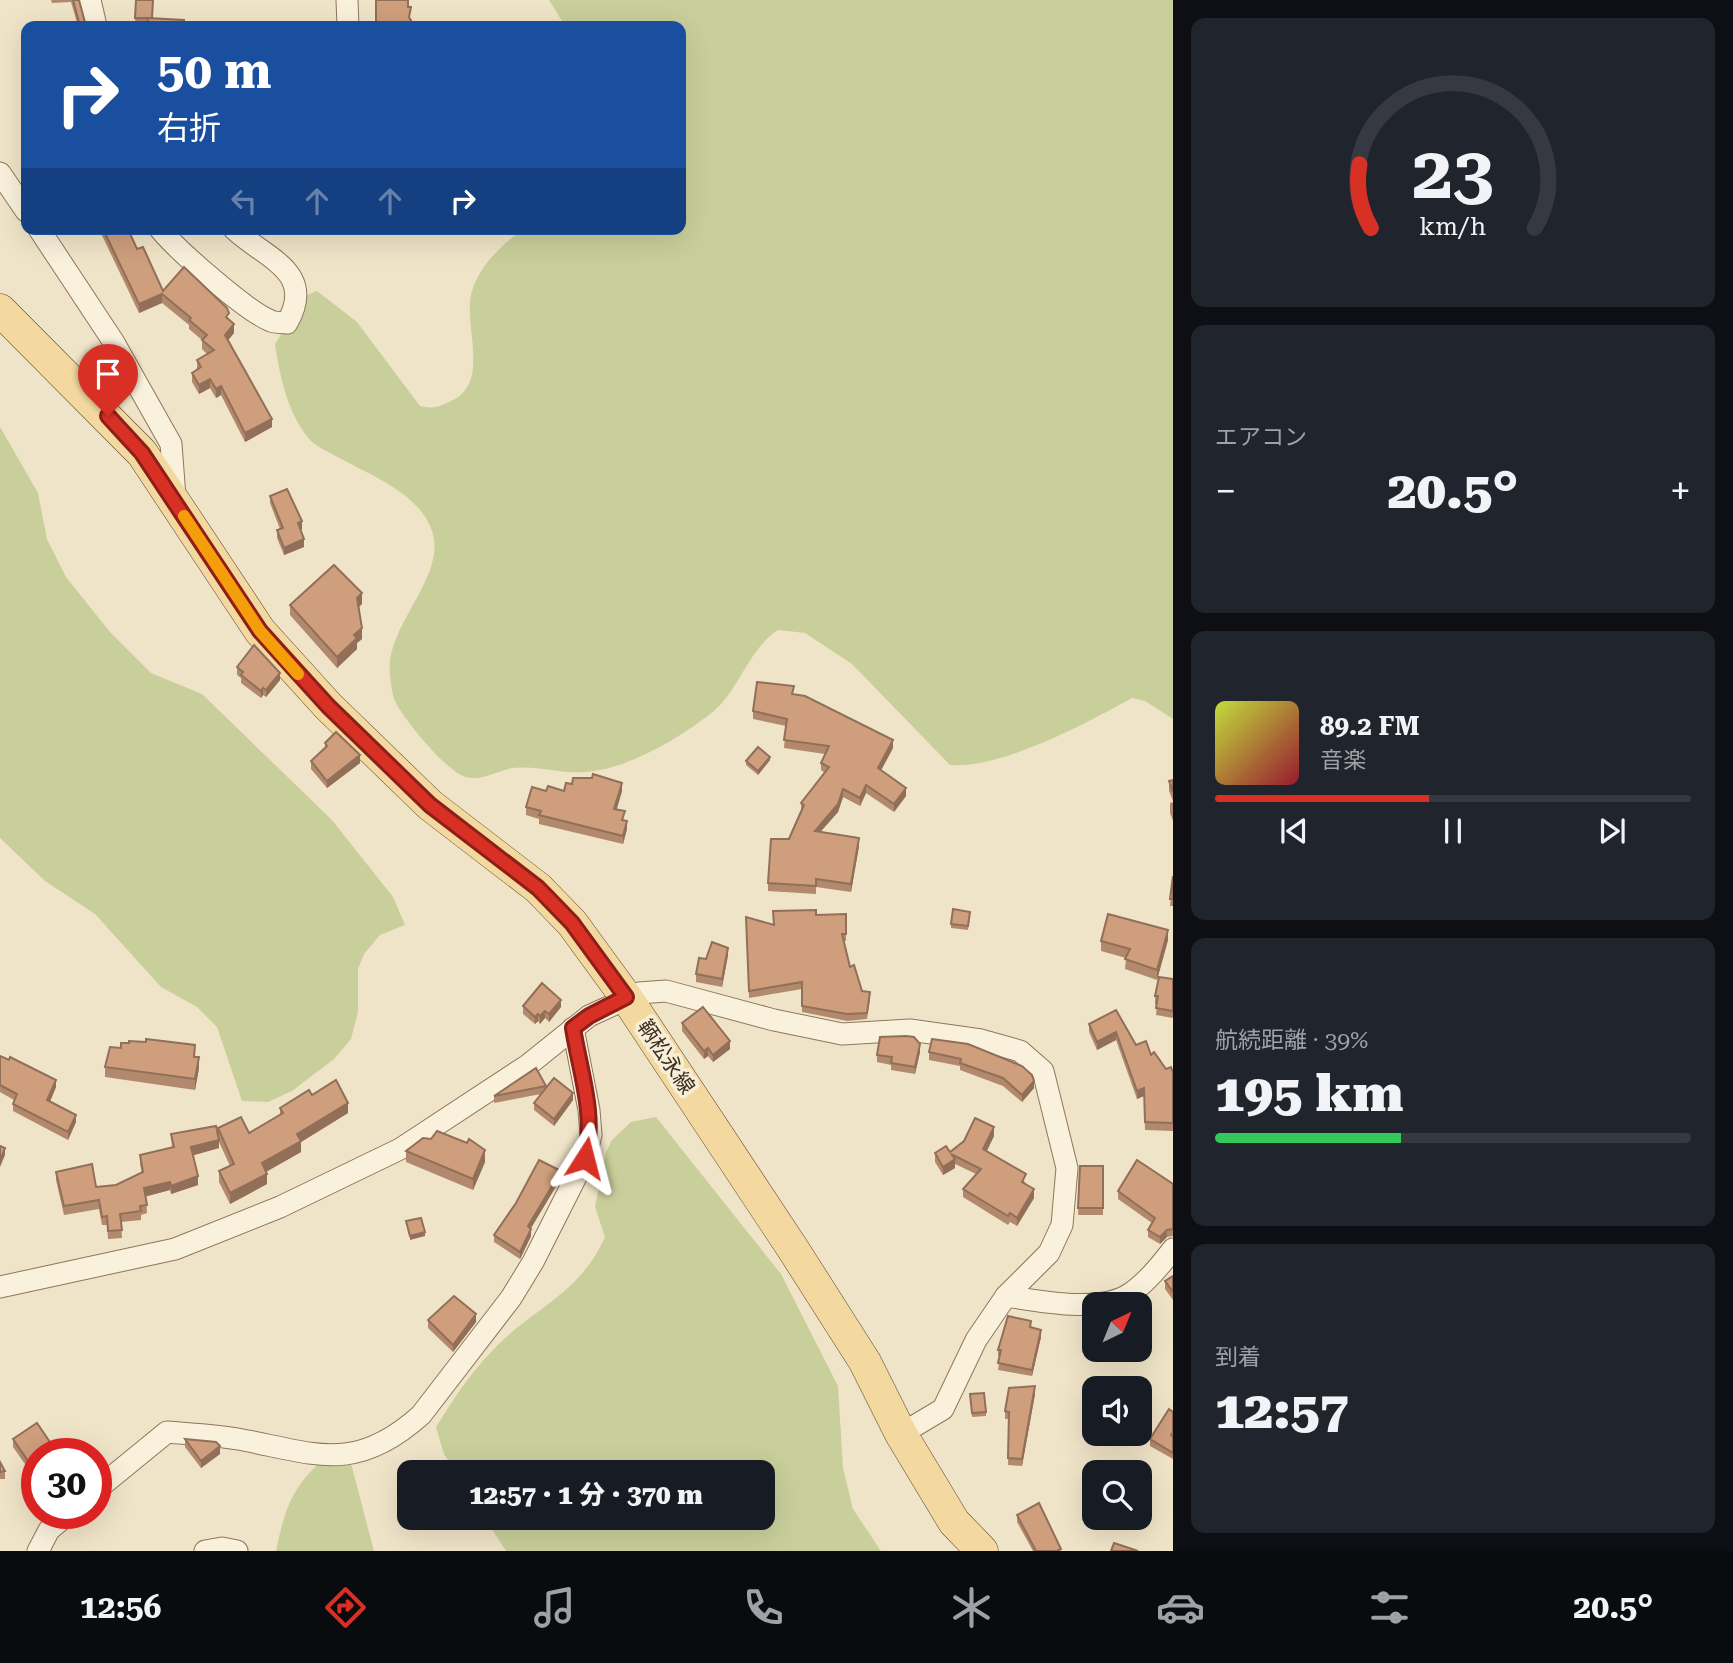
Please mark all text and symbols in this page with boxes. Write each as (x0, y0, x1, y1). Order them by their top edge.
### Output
text: 50 m (157, 43, 272, 100)
icon: right (42, 49, 133, 140)
text: 右折 (157, 109, 221, 147)
text: 23 (1412, 132, 1494, 217)
icon: left (225, 182, 263, 220)
icon: ahead (298, 182, 336, 220)
icon: ahead (371, 182, 409, 220)
icon: right (444, 182, 482, 220)
text: km/h (1420, 212, 1486, 241)
pin (78, 344, 138, 416)
icon: arrive (89, 355, 127, 393)
text: エアコン (1215, 424, 1307, 451)
text: 20.5° (1388, 460, 1518, 521)
text: − (1215, 469, 1236, 513)
text: + (1670, 469, 1691, 513)
text: 89.2 FM (1320, 711, 1420, 741)
text: 音楽 (1320, 747, 1366, 774)
icon: previous (1275, 812, 1313, 850)
icon: pause (1434, 812, 1472, 850)
icon: next (1593, 812, 1631, 850)
street label: 鞆松永線 (633, 1015, 699, 1099)
text: 航続距離 · 39% (1215, 1027, 1368, 1054)
text: 195 km (1215, 1063, 1403, 1124)
position arrow (548, 1121, 622, 1195)
north arrow (1082, 1292, 1152, 1362)
map controls (1082, 1292, 1152, 1530)
text: 到着 (1215, 1344, 1261, 1371)
button: sound (1082, 1376, 1152, 1446)
text: 12:57 (1215, 1380, 1349, 1441)
speed limit sign: 30 (21, 1438, 112, 1529)
button: search (1082, 1460, 1152, 1530)
text: 12:57 · 1 分 · 370 m (469, 1480, 703, 1510)
icon: directions (321, 1583, 370, 1632)
icon: music (530, 1583, 579, 1632)
icon: phone (739, 1583, 788, 1632)
icon: climate (947, 1583, 996, 1632)
icon: car (1156, 1583, 1205, 1632)
icon: filters (1365, 1583, 1414, 1632)
text: 12:56 (80, 1588, 162, 1626)
text: 20.5° (1573, 1588, 1653, 1626)

